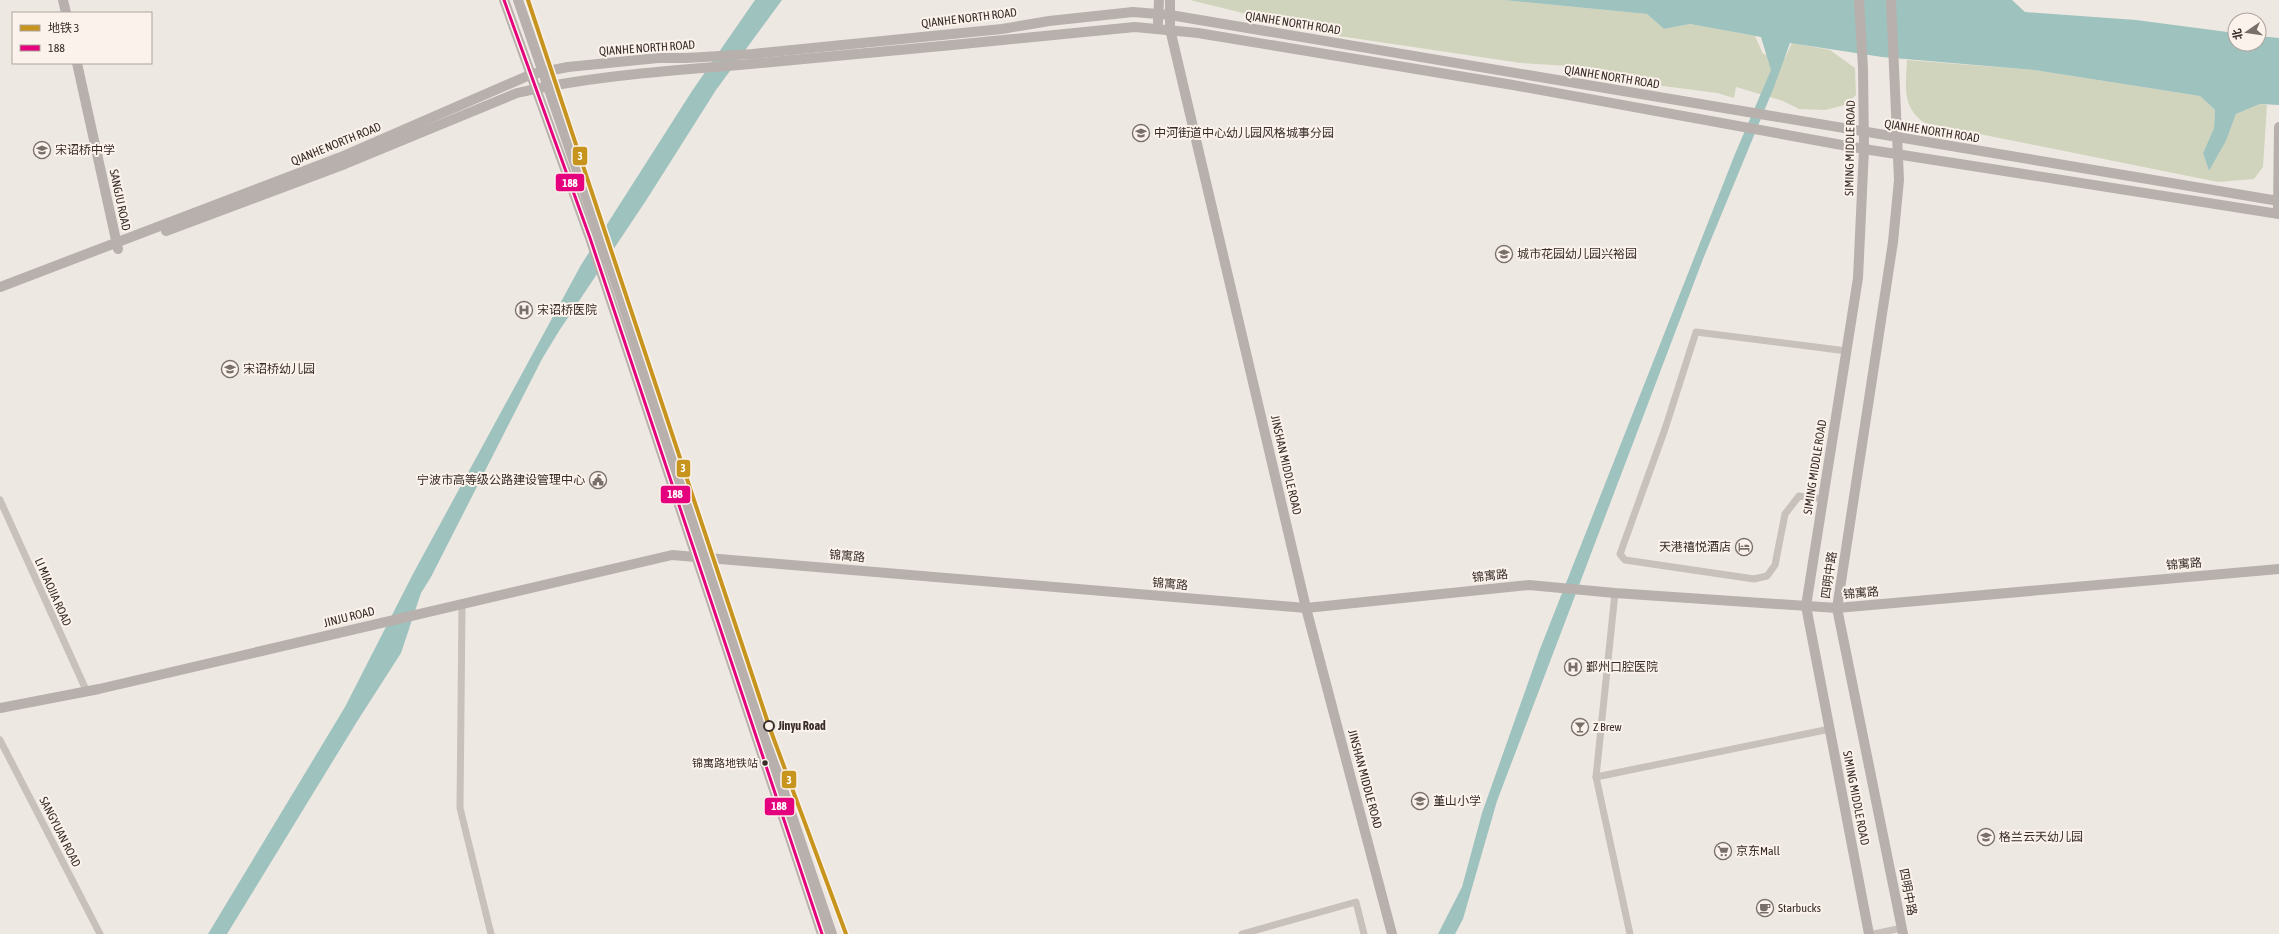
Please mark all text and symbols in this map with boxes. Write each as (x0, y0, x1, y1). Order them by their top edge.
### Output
street label: QIANHE NORTH ROAD (920, 5, 1018, 31)
street label: QIANHE NORTH ROAD (1244, 9, 1342, 37)
legend (12, 12, 152, 64)
north arrow (2227, 12, 2267, 52)
text: 地铁 3 (48, 21, 79, 35)
text: 北 (2230, 28, 2244, 41)
street label: QIANHE NORTH ROAD (599, 38, 696, 58)
text: 188 (48, 41, 65, 55)
street label: QIANHE NORTH ROAD (1563, 63, 1661, 91)
street label: SIMING MIDDLE ROAD (1842, 100, 1858, 196)
street label: QIANHE NORTH ROAD (1883, 117, 1981, 145)
street label: QIANHE NORTH ROAD (289, 119, 383, 169)
school or university icon: 中河街道中心幼儿园风格城事分园 (1131, 123, 1151, 143)
place label: 中河街道中心幼儿园风格城事分园 (1154, 126, 1334, 140)
school or university icon: 宋诏桥中学 (32, 140, 52, 160)
place label: 宋诏桥中学 (55, 143, 115, 157)
line badge: 3 (572, 146, 588, 166)
text: 3 (577, 150, 583, 162)
street label: SANGJU ROAD (107, 168, 133, 232)
line badge: 188 (555, 173, 585, 192)
text: 188 (562, 177, 578, 189)
school or university icon: 城市花园幼儿园兴裕园 (1494, 244, 1514, 264)
place label: 城市花园幼儿园兴裕园 (1517, 247, 1637, 261)
hospital icon: 宋诏桥医院 (514, 300, 534, 320)
place label: 宋诏桥医院 (537, 303, 597, 317)
school or university icon: 宋诏桥幼儿园 (220, 359, 240, 379)
place label: 宋诏桥幼儿园 (243, 362, 315, 376)
street label: JINSHAN MIDDLE ROAD (1268, 414, 1304, 517)
street label: SIMING MIDDLE ROAD (1801, 418, 1829, 515)
line badge: 3 (676, 459, 691, 478)
text: 3 (680, 462, 686, 474)
public building icon: 宁波市高等级公路建设管理中心 (588, 470, 608, 490)
place label: 宁波市高等级公路建设管理中心 (417, 473, 585, 487)
line badge: 188 (660, 485, 691, 504)
text: 188 (667, 488, 683, 500)
hotel icon: 天港禧悦酒店 (1734, 537, 1754, 557)
place label: 天港禧悦酒店 (1659, 540, 1731, 554)
street label: 锦寓路 (828, 547, 866, 565)
street label: 四明中路 (1819, 550, 1839, 600)
street label: 锦寓路 (2165, 555, 2203, 573)
street label: LI MIAOJIA ROAD (32, 556, 74, 628)
street label: 锦寓路 (1471, 567, 1509, 585)
street label: 锦寓路 (1151, 575, 1189, 593)
street label: 锦寓路 (1842, 584, 1880, 602)
street label: JINJU ROAD (322, 604, 376, 630)
hospital icon: 鄞州口腔医院 (1563, 657, 1583, 677)
place label: 鄞州口腔医院 (1586, 660, 1658, 674)
bar icon: Z Brew (1570, 717, 1590, 737)
place label: Jinyu Road (777, 719, 826, 733)
marker: Jinyu Road (763, 720, 775, 732)
place label: Z Brew (1593, 720, 1622, 734)
street label: JINSHAN MIDDLE ROAD (1345, 728, 1385, 830)
street label: SIMING MIDDLE ROAD (1840, 750, 1872, 847)
place label: 锦寓路地铁站 (692, 757, 758, 769)
marker: 锦寓路地铁站 (760, 758, 770, 768)
line badge: 3 (781, 770, 797, 789)
text: 3 (786, 774, 792, 786)
school or university icon: 堇山小学 (1410, 791, 1430, 811)
place label: 堇山小学 (1433, 794, 1481, 808)
street label: SANGYUAN ROAD (36, 795, 84, 870)
line badge: 188 (764, 797, 795, 816)
text: 188 (771, 800, 787, 812)
school or university icon: 格兰云天幼儿园 (1976, 827, 1996, 847)
place label: 格兰云天幼儿园 (1999, 830, 2083, 844)
supermarket icon: 京东Mall (1713, 841, 1733, 861)
place label: 京东Mall (1736, 844, 1781, 858)
street label: 四明中路 (1897, 867, 1919, 917)
cafe icon: Starbucks (1755, 898, 1775, 918)
place label: Starbucks (1778, 901, 1821, 915)

